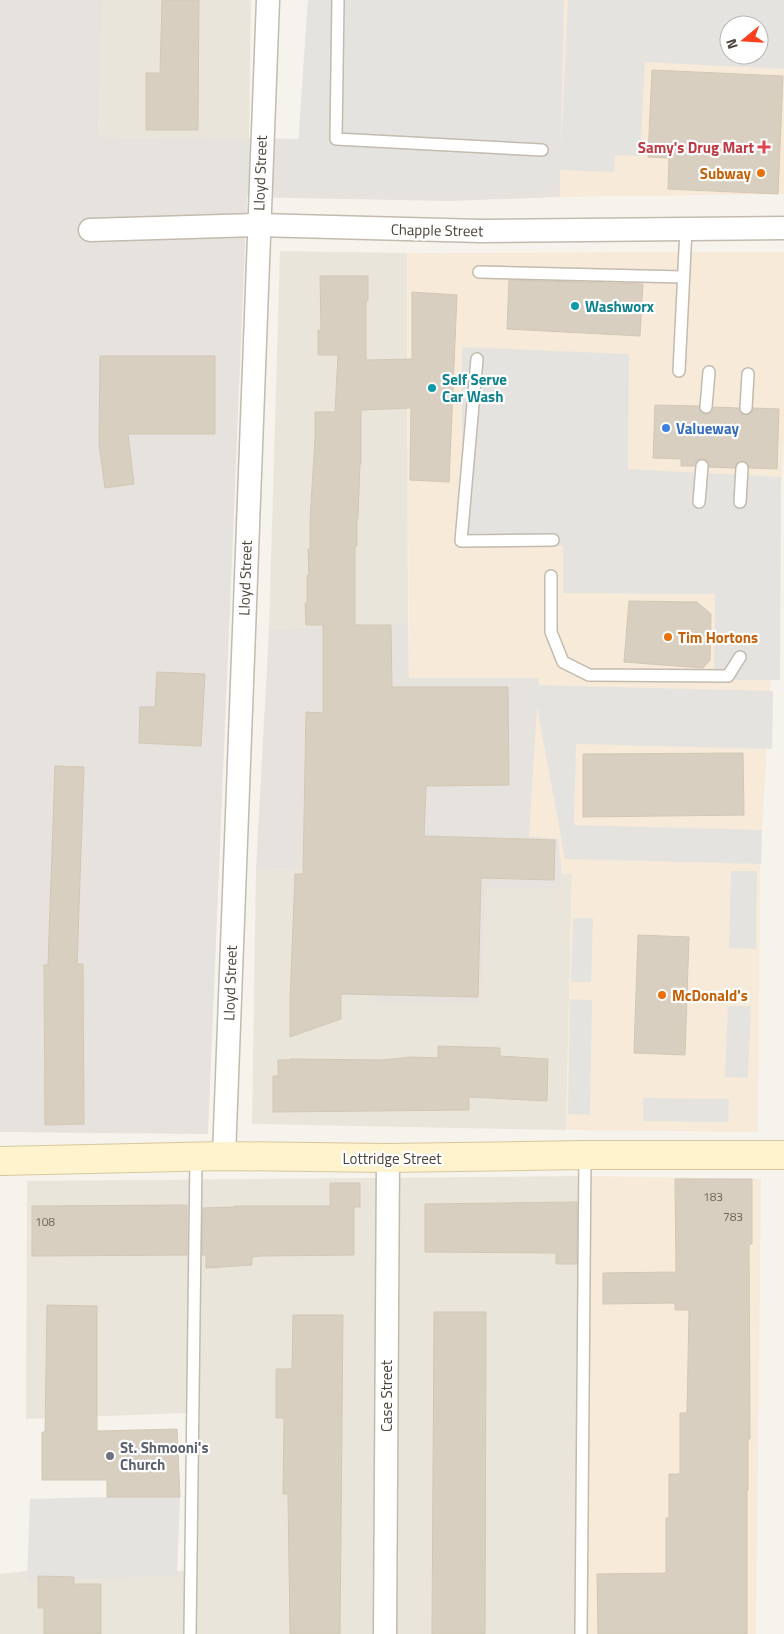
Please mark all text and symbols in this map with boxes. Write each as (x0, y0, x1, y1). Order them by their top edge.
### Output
north arrow (719, 15, 769, 65)
text: N (720, 36, 743, 52)
street label: Lloyd Street (247, 134, 273, 211)
place label: Samy's Drug Mart (638, 136, 755, 159)
marker: Samy's Drug Mart (758, 141, 770, 153)
place label: Subway (700, 162, 751, 185)
marker: Subway (755, 167, 767, 179)
street label: Chapple Street (391, 218, 484, 242)
place label: Washworx (585, 295, 654, 318)
marker: Washworx (569, 300, 581, 312)
place label: Self Serve Car Wash (442, 368, 507, 408)
marker: Self Serve Car Wash (426, 382, 438, 394)
place label: Valueway (676, 417, 740, 440)
marker: Valueway (660, 422, 672, 434)
street label: Lloyd Street (232, 539, 258, 616)
place label: Tim Hortons (678, 626, 758, 649)
marker: Tim Hortons (662, 631, 674, 643)
street label: Lloyd Street (217, 944, 243, 1021)
place label: McDonald's (672, 984, 748, 1007)
marker: McDonald's (656, 989, 668, 1001)
street label: Lottridge Street (342, 1147, 442, 1170)
house number: 183 (703, 1187, 723, 1206)
house number: 783 (723, 1207, 743, 1226)
house number: 108 (35, 1212, 55, 1231)
street label: Case Street (375, 1359, 398, 1432)
place label: St. Shmooni's Church (120, 1436, 209, 1476)
marker: St. Shmooni's Church (104, 1450, 116, 1462)

